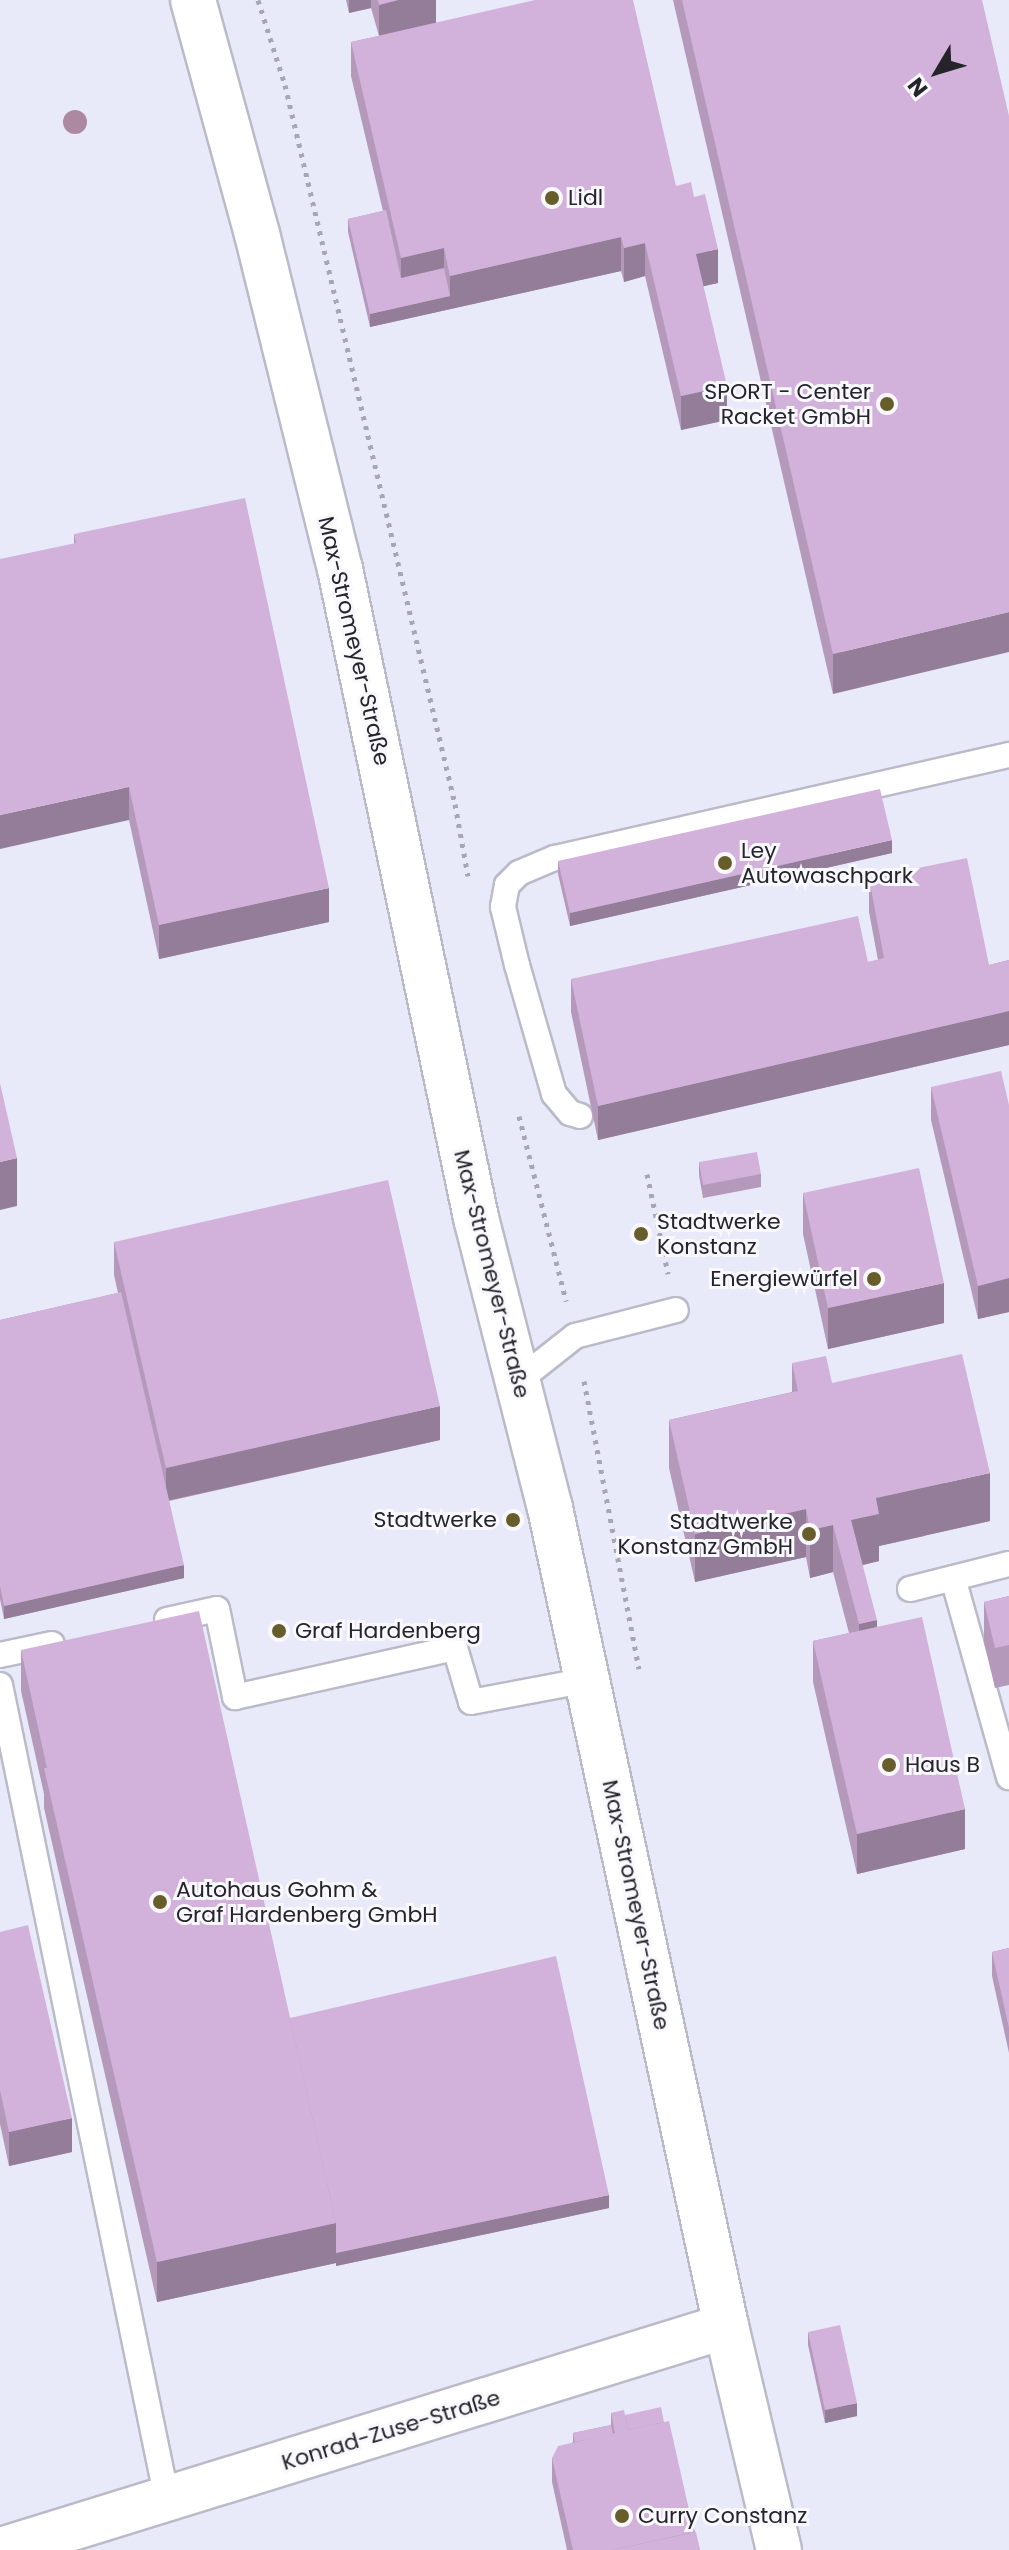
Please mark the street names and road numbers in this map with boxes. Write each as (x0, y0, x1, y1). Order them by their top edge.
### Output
street label: Max-Stromeyer-Straße (312, 514, 396, 768)
street label: Max-Stromeyer-Straße (448, 1147, 536, 1401)
street label: Max-Stromeyer-Straße (597, 1778, 675, 2032)
street label: Konrad-Zuse-Straße (278, 2384, 504, 2476)

